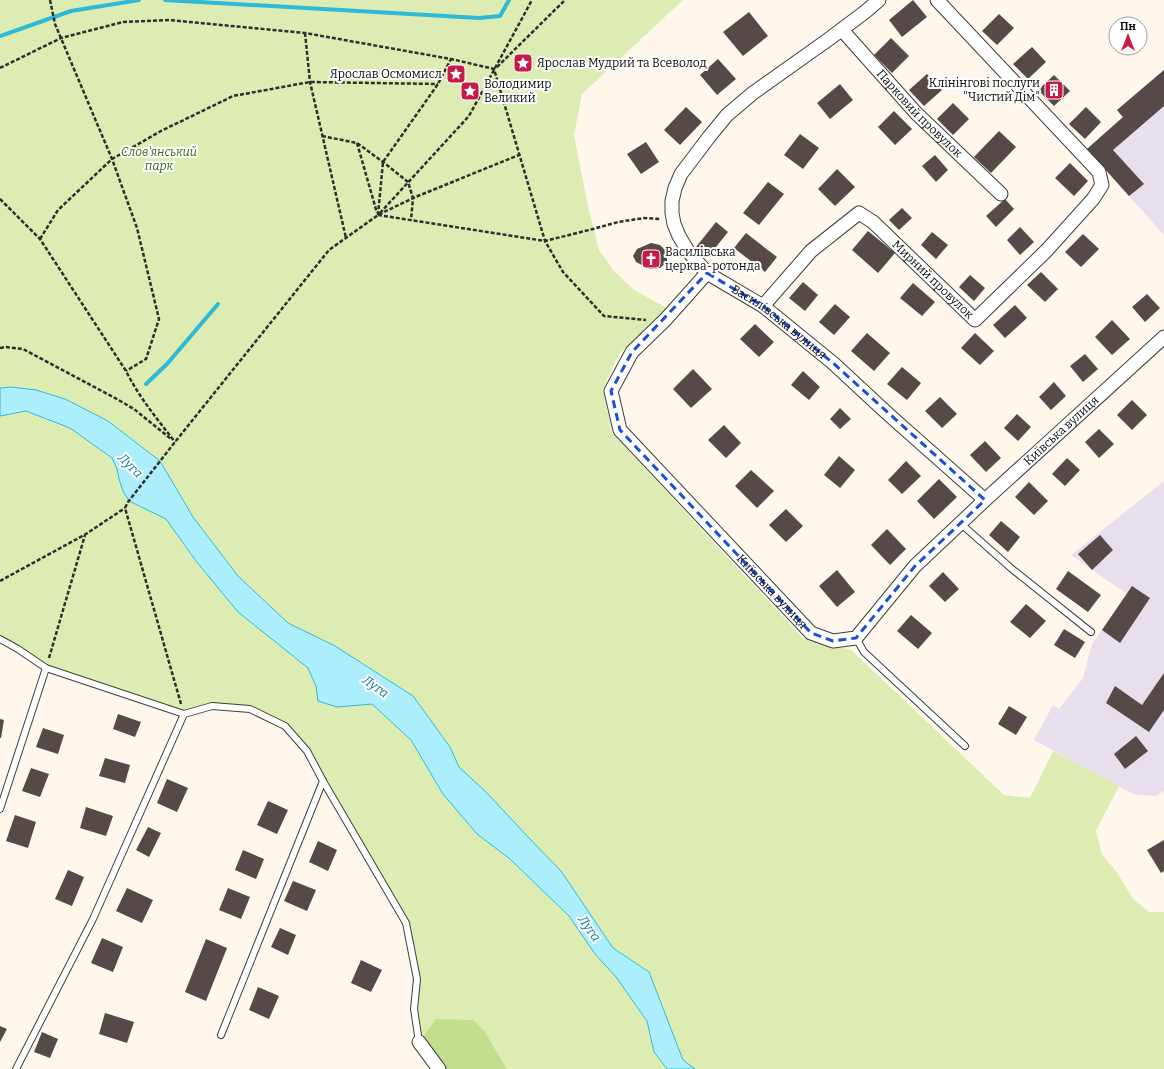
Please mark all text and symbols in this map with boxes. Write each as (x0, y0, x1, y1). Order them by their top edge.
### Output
north arrow (1108, 16, 1148, 56)
text: Пн (1120, 20, 1137, 33)
place icon: Ярослав Мудрий та Всеволод (512, 52, 534, 74)
place label: Ярослав Мудрий та Всеволод (537, 56, 707, 70)
place icon: Ярослав Осмомисл (445, 63, 467, 85)
place label: Ярослав Осмомисл (330, 67, 442, 81)
street label: Парковий провулок (874, 67, 965, 160)
place label: Клінінгові послуги "Чистий Дім" (929, 76, 1040, 104)
place label: Володимир Великий (484, 77, 552, 105)
building icon: Клінінгові послуги "Чистий Дім" (1043, 79, 1065, 101)
place icon: Володимир Великий (459, 80, 481, 102)
park label: Слов'янський парк (121, 145, 197, 173)
street label: Мирний провулок (889, 237, 977, 322)
place label: Василівська церква-ротонда (665, 245, 761, 273)
church icon: Василівська церква-ротонда (640, 248, 662, 270)
street label: Василівська вулиця (729, 282, 830, 362)
street label: Київська вулиця (1021, 393, 1102, 468)
water label: Луга (115, 449, 146, 481)
street label: Київська вулиця (734, 552, 810, 632)
water label: Луга (359, 671, 392, 701)
water label: Луга (575, 911, 604, 944)

